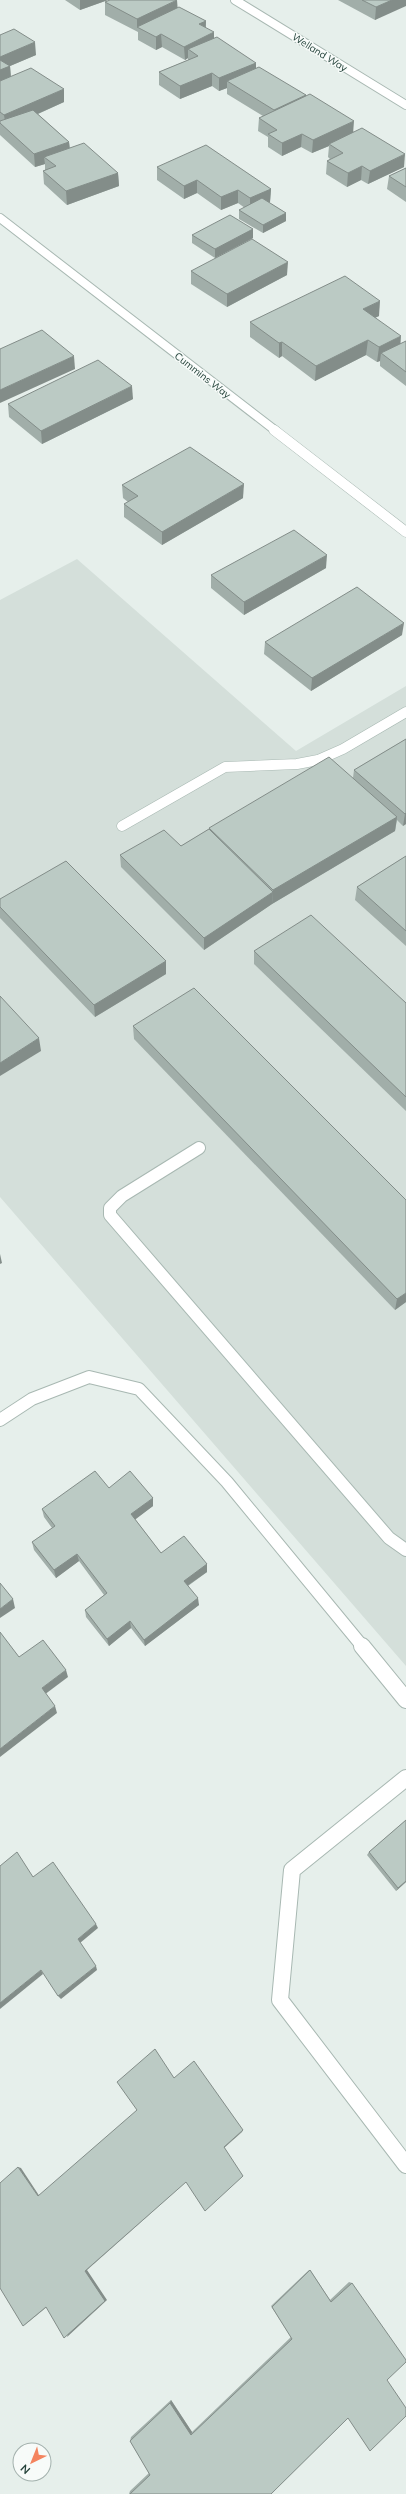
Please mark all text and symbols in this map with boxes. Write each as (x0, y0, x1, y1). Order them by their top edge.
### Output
street label: Welland Way (290, 30, 350, 75)
street label: Cummins Way (172, 349, 234, 402)
north arrow (12, 2442, 52, 2482)
text: N (17, 2461, 33, 2477)

